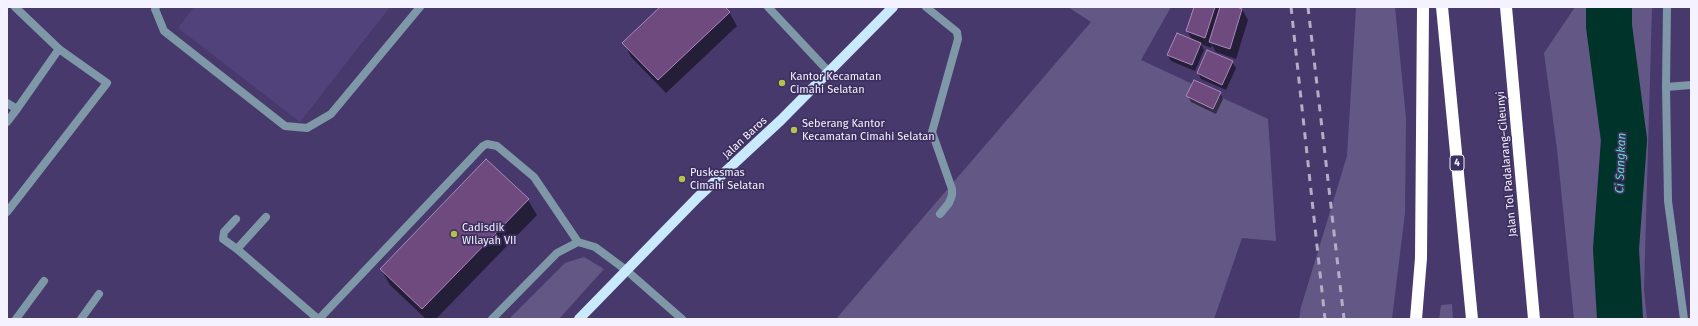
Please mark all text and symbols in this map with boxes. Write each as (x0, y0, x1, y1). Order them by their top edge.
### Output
place label: Kantor Kecamatan Cimahi Selatan (790, 70, 881, 96)
marker: Kantor Kecamatan Cimahi Selatan (777, 78, 787, 88)
street label: Jalan Tol Padalarang–Cileunyi (1494, 91, 1520, 237)
street label: Jalan Baros (720, 114, 770, 162)
place label: Seberang Kantor Kecamatan Cimahi Selatan (802, 117, 935, 143)
marker: Seberang Kantor Kecamatan Cimahi Selatan (789, 125, 799, 135)
water label: Ci Sangkan (1613, 132, 1629, 194)
road number: 4 (1450, 155, 1464, 171)
place label: Puskesmas Cimahi Selatan (690, 166, 765, 192)
marker: Puskesmas Cimahi Selatan (677, 174, 687, 184)
place label: Cadisdik WIlayah VII (462, 221, 517, 247)
marker: Cadisdik WIlayah VII (449, 229, 459, 239)

